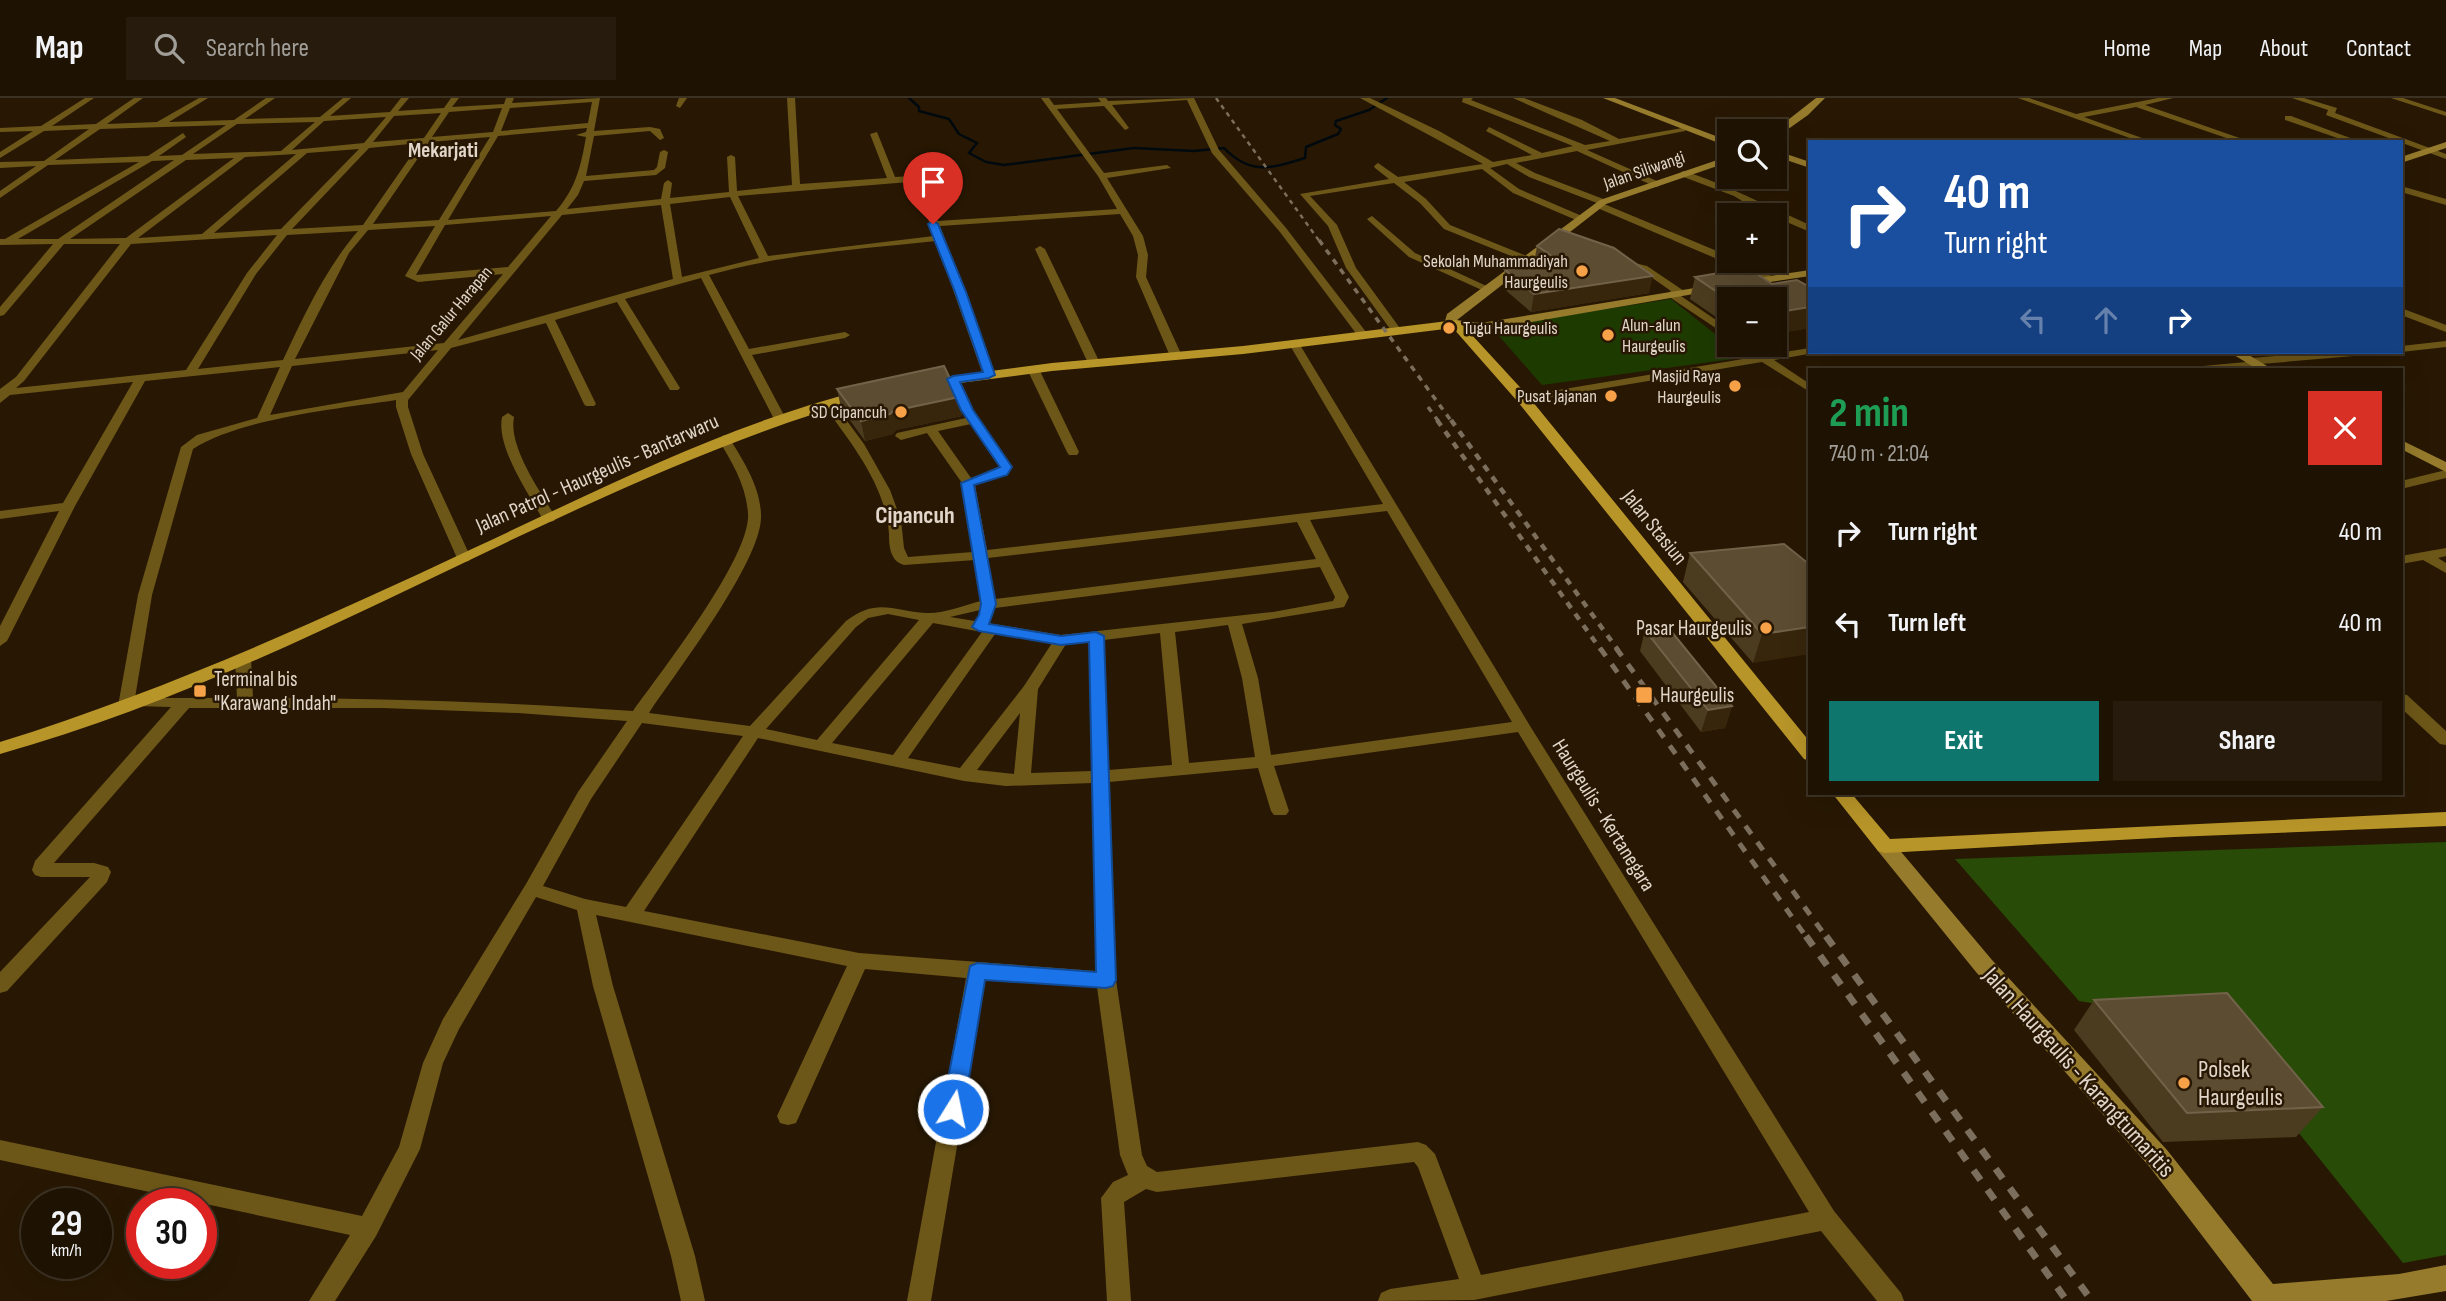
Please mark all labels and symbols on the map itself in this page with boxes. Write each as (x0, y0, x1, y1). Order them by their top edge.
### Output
district label: Mekarjati (408, 138, 478, 163)
street label: Jalan Siliwangi (1600, 147, 1688, 195)
pin (903, 152, 963, 224)
place label: Sekolah Muhammadiyah Haurgeulis (1423, 251, 1568, 293)
street label: Jalan Galur Harapan (405, 262, 497, 365)
marker: Sekolah Muhammadiyah Haurgeulis (1574, 263, 1590, 279)
place label: Alun-alun Haurgeulis (1621, 315, 1686, 357)
place label: Tugu Haurgeulis (1463, 318, 1558, 339)
marker: Tugu Haurgeulis (1441, 320, 1457, 336)
marker: Alun-alun Haurgeulis (1600, 327, 1616, 343)
place label: Masjid Raya Haurgeulis (1651, 366, 1721, 408)
marker: Masjid Raya Haurgeulis (1727, 378, 1743, 394)
place label: Pusat Jajanan (1517, 386, 1597, 407)
marker: Pusat Jajanan (1603, 388, 1619, 404)
place label: SD Cipancuh (811, 402, 887, 423)
marker: SD Cipancuh (893, 404, 909, 420)
street label: Jalan Patrol - Haurgeulis - Bantarwaru (471, 409, 722, 539)
street label: Jalan Stasiun (1616, 484, 1692, 570)
district label: Cipancuh (875, 501, 955, 530)
place label: Pasar Haurgeulis (1636, 616, 1752, 641)
marker: Pasar Haurgeulis (1758, 620, 1774, 636)
place label: Terminal bis "Karawang Indah" (214, 667, 336, 716)
marker: Terminal bis "Karawang Indah" (192, 683, 208, 699)
place label: Haurgeulis (1660, 683, 1734, 708)
marker: Haurgeulis (1634, 685, 1654, 705)
street label: Haurgeulis - Kertanegara (1547, 735, 1660, 896)
street label: Jalan Haurgeulis - Karangtumaritis (1976, 961, 2181, 1183)
place label: Polsek Haurgeulis (2198, 1055, 2283, 1112)
position arrow (916, 1072, 990, 1146)
marker: Polsek Haurgeulis (2176, 1075, 2192, 1091)
speed limit sign: 30 (126, 1188, 217, 1279)

